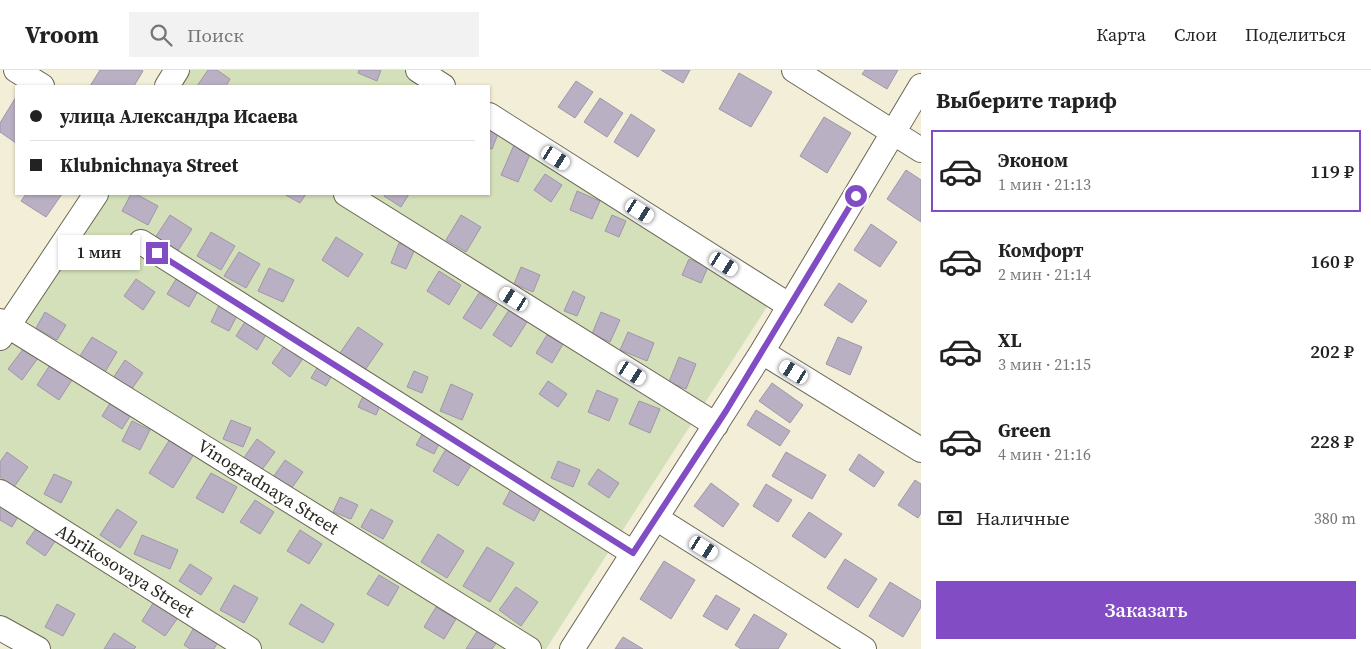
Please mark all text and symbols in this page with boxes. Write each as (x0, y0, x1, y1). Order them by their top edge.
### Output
search box (129, 12, 479, 57)
text: Vroom (25, 18, 99, 51)
icon: search (147, 21, 175, 49)
text: Поиск (187, 22, 244, 48)
text: Карта (1096, 22, 1146, 47)
text: Слои (1174, 22, 1217, 47)
text: Поделиться (1245, 22, 1346, 47)
text: Выберите тариф (936, 85, 1117, 115)
text: улица Александра Исаева (60, 103, 298, 129)
car (539, 144, 572, 172)
text: Эконом (998, 147, 1068, 173)
icon: car (938, 149, 983, 194)
text: Klubnichnaya Street (60, 152, 238, 178)
text: 119 ₽ (1310, 158, 1354, 184)
text: 1 мин · 21:13 (998, 173, 1091, 195)
route start (845, 185, 867, 207)
car (623, 197, 656, 225)
callout: 1 мин (57, 236, 140, 270)
text: Комфорт (998, 237, 1084, 263)
icon: car (938, 239, 983, 284)
text: 1 мин (77, 241, 121, 263)
route end (146, 242, 168, 264)
text: 160 ₽ (1310, 248, 1354, 274)
car (707, 250, 740, 278)
text: 2 мин · 21:14 (998, 263, 1091, 285)
car (497, 285, 530, 313)
text: XL (998, 327, 1021, 353)
icon: car (938, 329, 983, 374)
text: 202 ₽ (1310, 338, 1354, 364)
text: 3 мин · 21:15 (998, 353, 1091, 375)
car (777, 358, 810, 386)
car (615, 359, 648, 387)
text: Green (998, 417, 1051, 443)
icon: car (938, 419, 983, 464)
text: 228 ₽ (1310, 428, 1354, 454)
street label: Vinogradnaya Street (193, 433, 344, 540)
text: 4 мин · 21:16 (998, 443, 1091, 465)
icon: cash (936, 504, 964, 532)
text: Наличные (976, 505, 1070, 531)
text: 380 m (1314, 507, 1356, 529)
street label: Abrikosovaya Street (51, 518, 199, 623)
car (687, 534, 720, 562)
button: Заказать (936, 581, 1356, 639)

